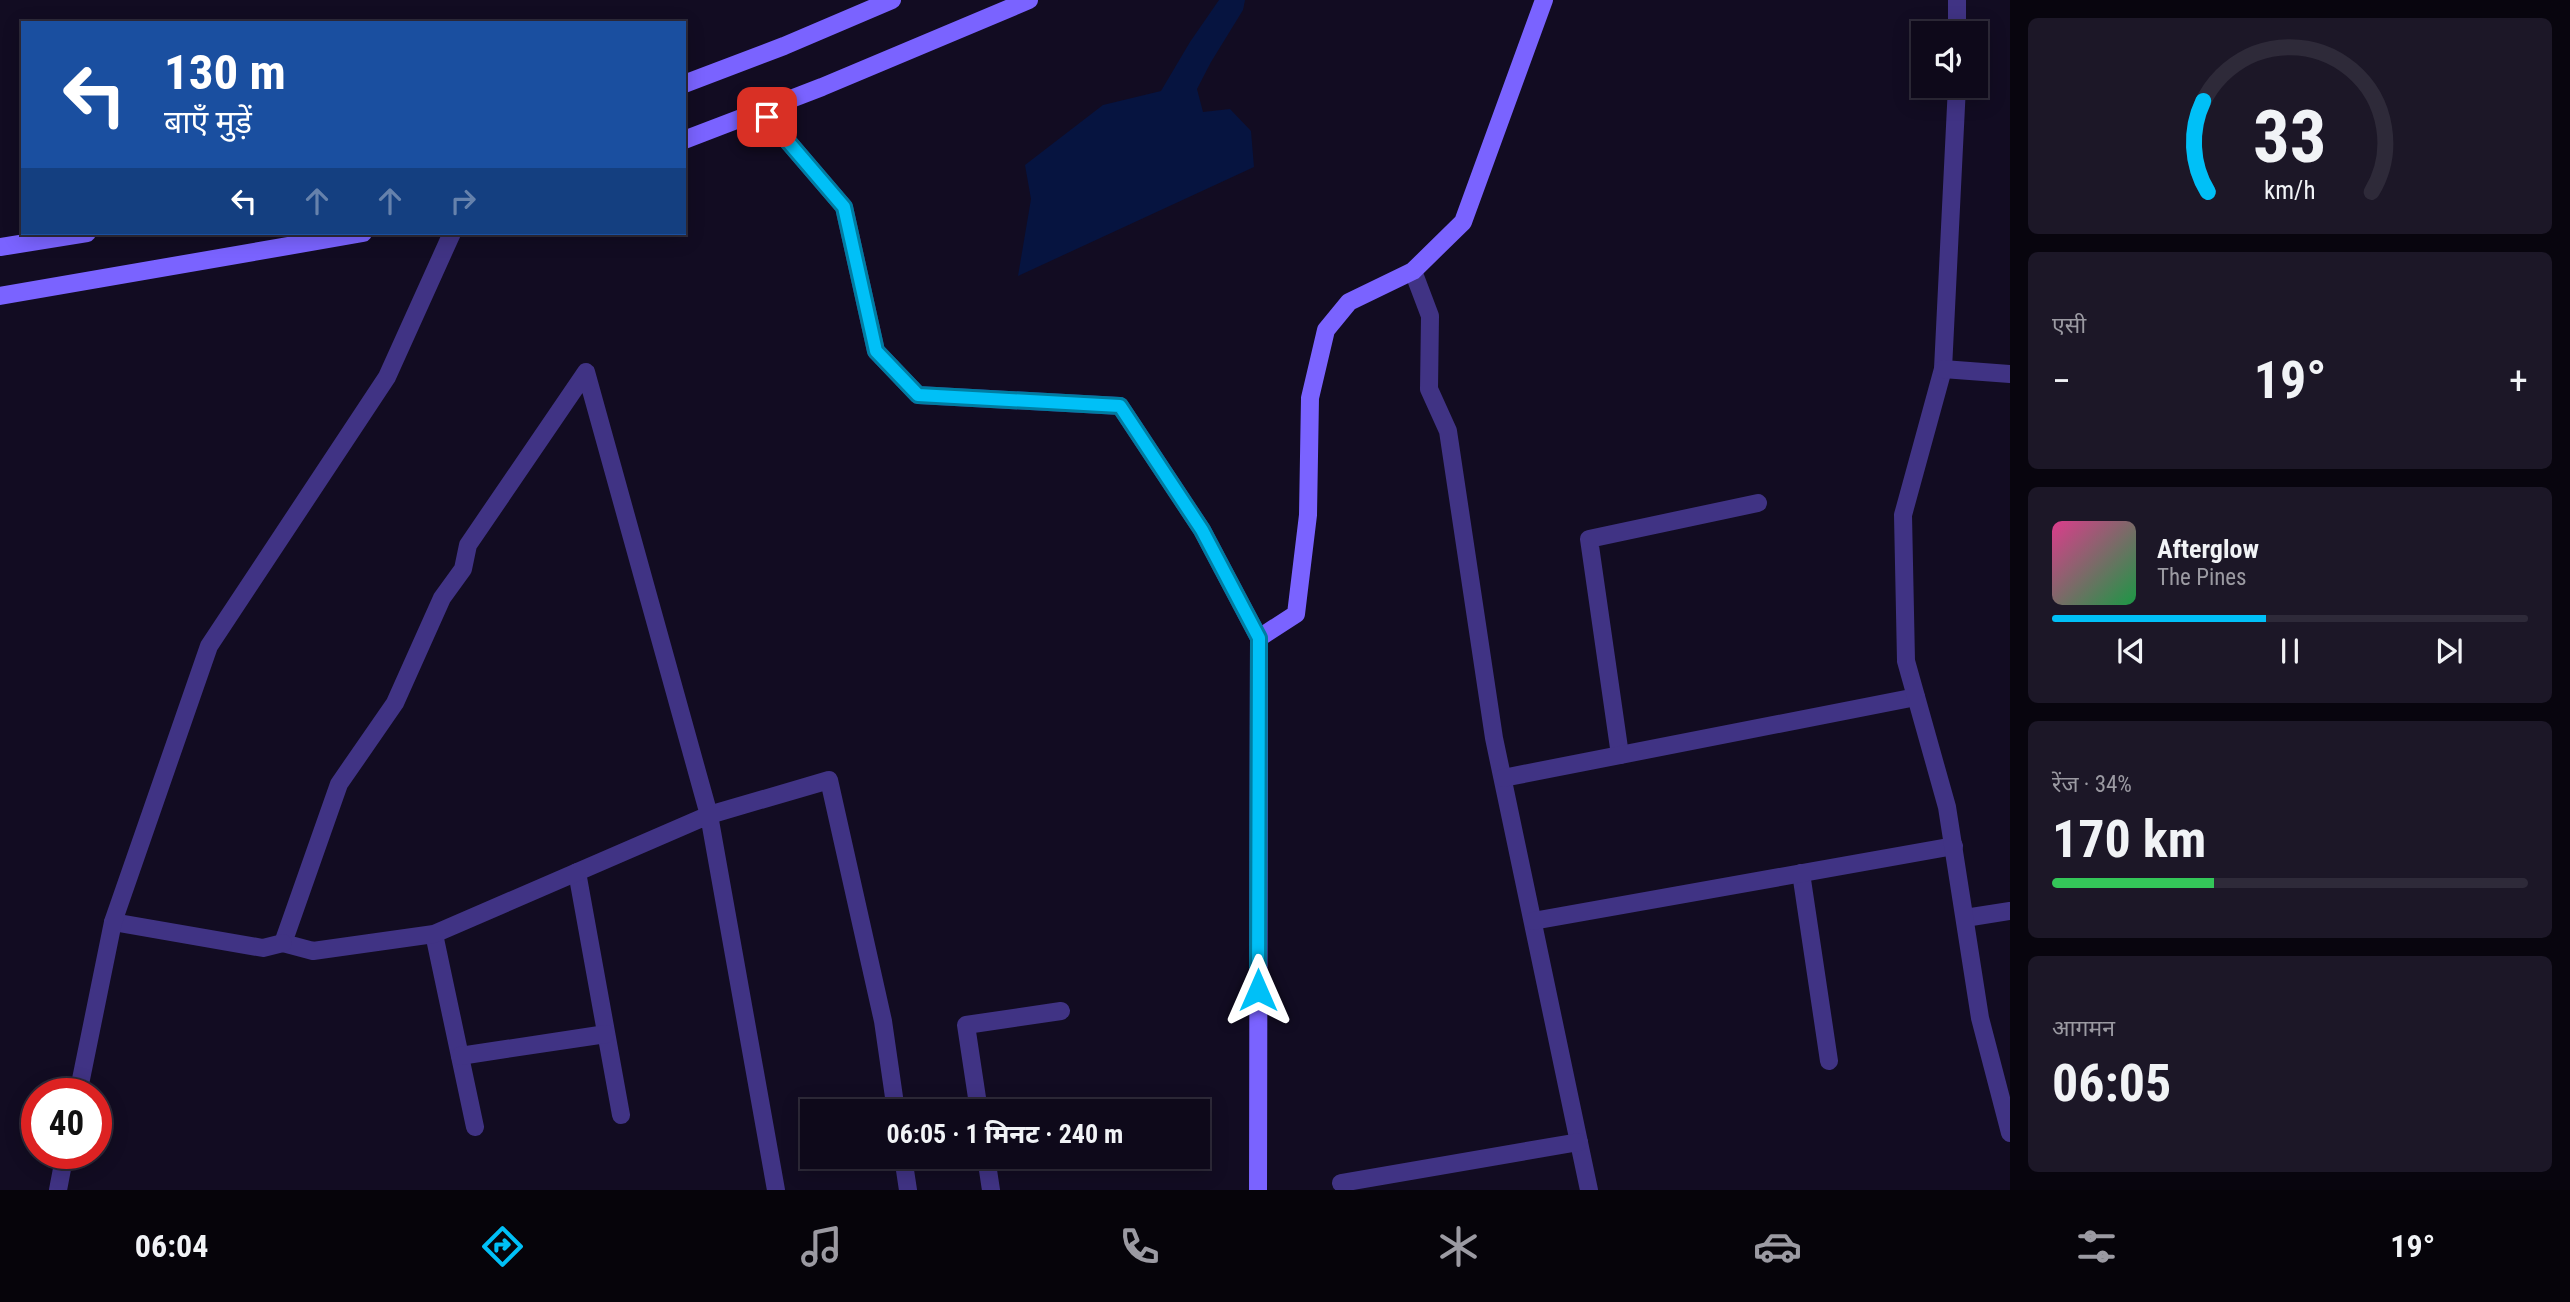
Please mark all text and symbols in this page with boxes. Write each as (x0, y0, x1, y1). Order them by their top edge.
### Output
map controls (1911, 21, 1988, 98)
button: sound (1911, 21, 1988, 98)
text: 130 m (164, 44, 286, 101)
icon: left (49, 49, 140, 140)
pin (737, 87, 797, 147)
text: 33 (2253, 95, 2327, 181)
icon: arrive (748, 98, 786, 136)
text: बाएँ मुड़ें (164, 103, 252, 141)
text: km/h (2264, 176, 2316, 205)
icon: left (225, 182, 263, 220)
icon: ahead (298, 182, 336, 220)
icon: ahead (371, 182, 409, 220)
icon: right (444, 182, 482, 220)
text: एसी (2052, 312, 2086, 339)
text: 19° (2254, 350, 2326, 411)
text: − (2052, 359, 2071, 403)
text: + (2509, 359, 2528, 403)
text: Afterglow (2157, 534, 2259, 564)
text: The Pines (2157, 564, 2247, 591)
icon: previous (2112, 632, 2150, 670)
icon: pause (2271, 632, 2309, 670)
icon: next (2430, 632, 2468, 670)
text: रेंज · 34% (2052, 771, 2132, 798)
text: 170 km (2052, 809, 2206, 870)
position arrow (1221, 953, 1295, 1027)
text: आगमन (2052, 1015, 2115, 1042)
text: 06:05 (2052, 1053, 2171, 1114)
speed limit sign: 40 (21, 1078, 112, 1169)
text: 06:05 · 1 मिनट · 240 m (887, 1119, 1123, 1149)
icon: directions (478, 1222, 527, 1271)
icon: music (797, 1222, 846, 1271)
icon: phone (1115, 1222, 1164, 1271)
icon: climate (1434, 1222, 1483, 1271)
icon: car (1753, 1222, 1802, 1271)
icon: filters (2072, 1222, 2121, 1271)
text: 06:04 (135, 1227, 208, 1265)
text: 19° (2390, 1227, 2435, 1265)

